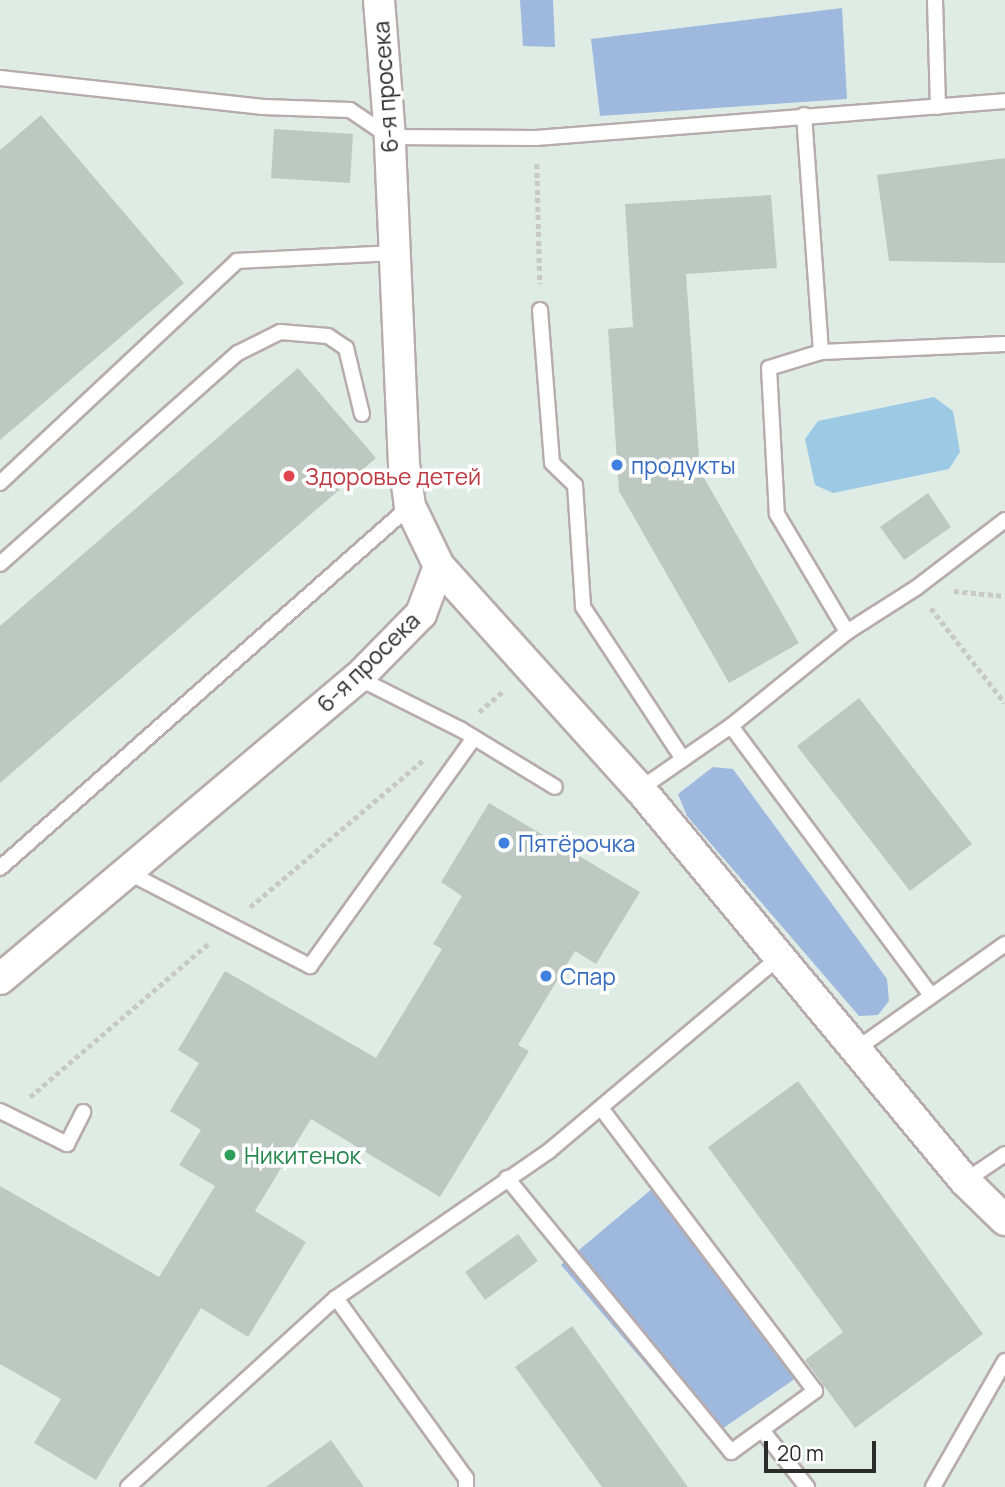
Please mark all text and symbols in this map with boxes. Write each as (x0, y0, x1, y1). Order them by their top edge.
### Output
street label: 6-я просека (367, 20, 403, 154)
place label: продукты (631, 451, 736, 479)
marker: продукты (609, 457, 625, 473)
place label: Здоровье детей (305, 462, 481, 490)
marker: Здоровье детей (279, 466, 299, 486)
street label: 6-я просека (311, 606, 425, 718)
place label: Пятёрочка (518, 829, 636, 857)
marker: Пятёрочка (496, 835, 512, 851)
place label: Спар (560, 962, 616, 990)
marker: Спар (538, 968, 554, 984)
place label: Никитенок (244, 1141, 361, 1169)
marker: Никитенок (222, 1147, 238, 1163)
scale bar (767, 1428, 879, 1472)
text: 20 m (777, 1439, 824, 1467)

